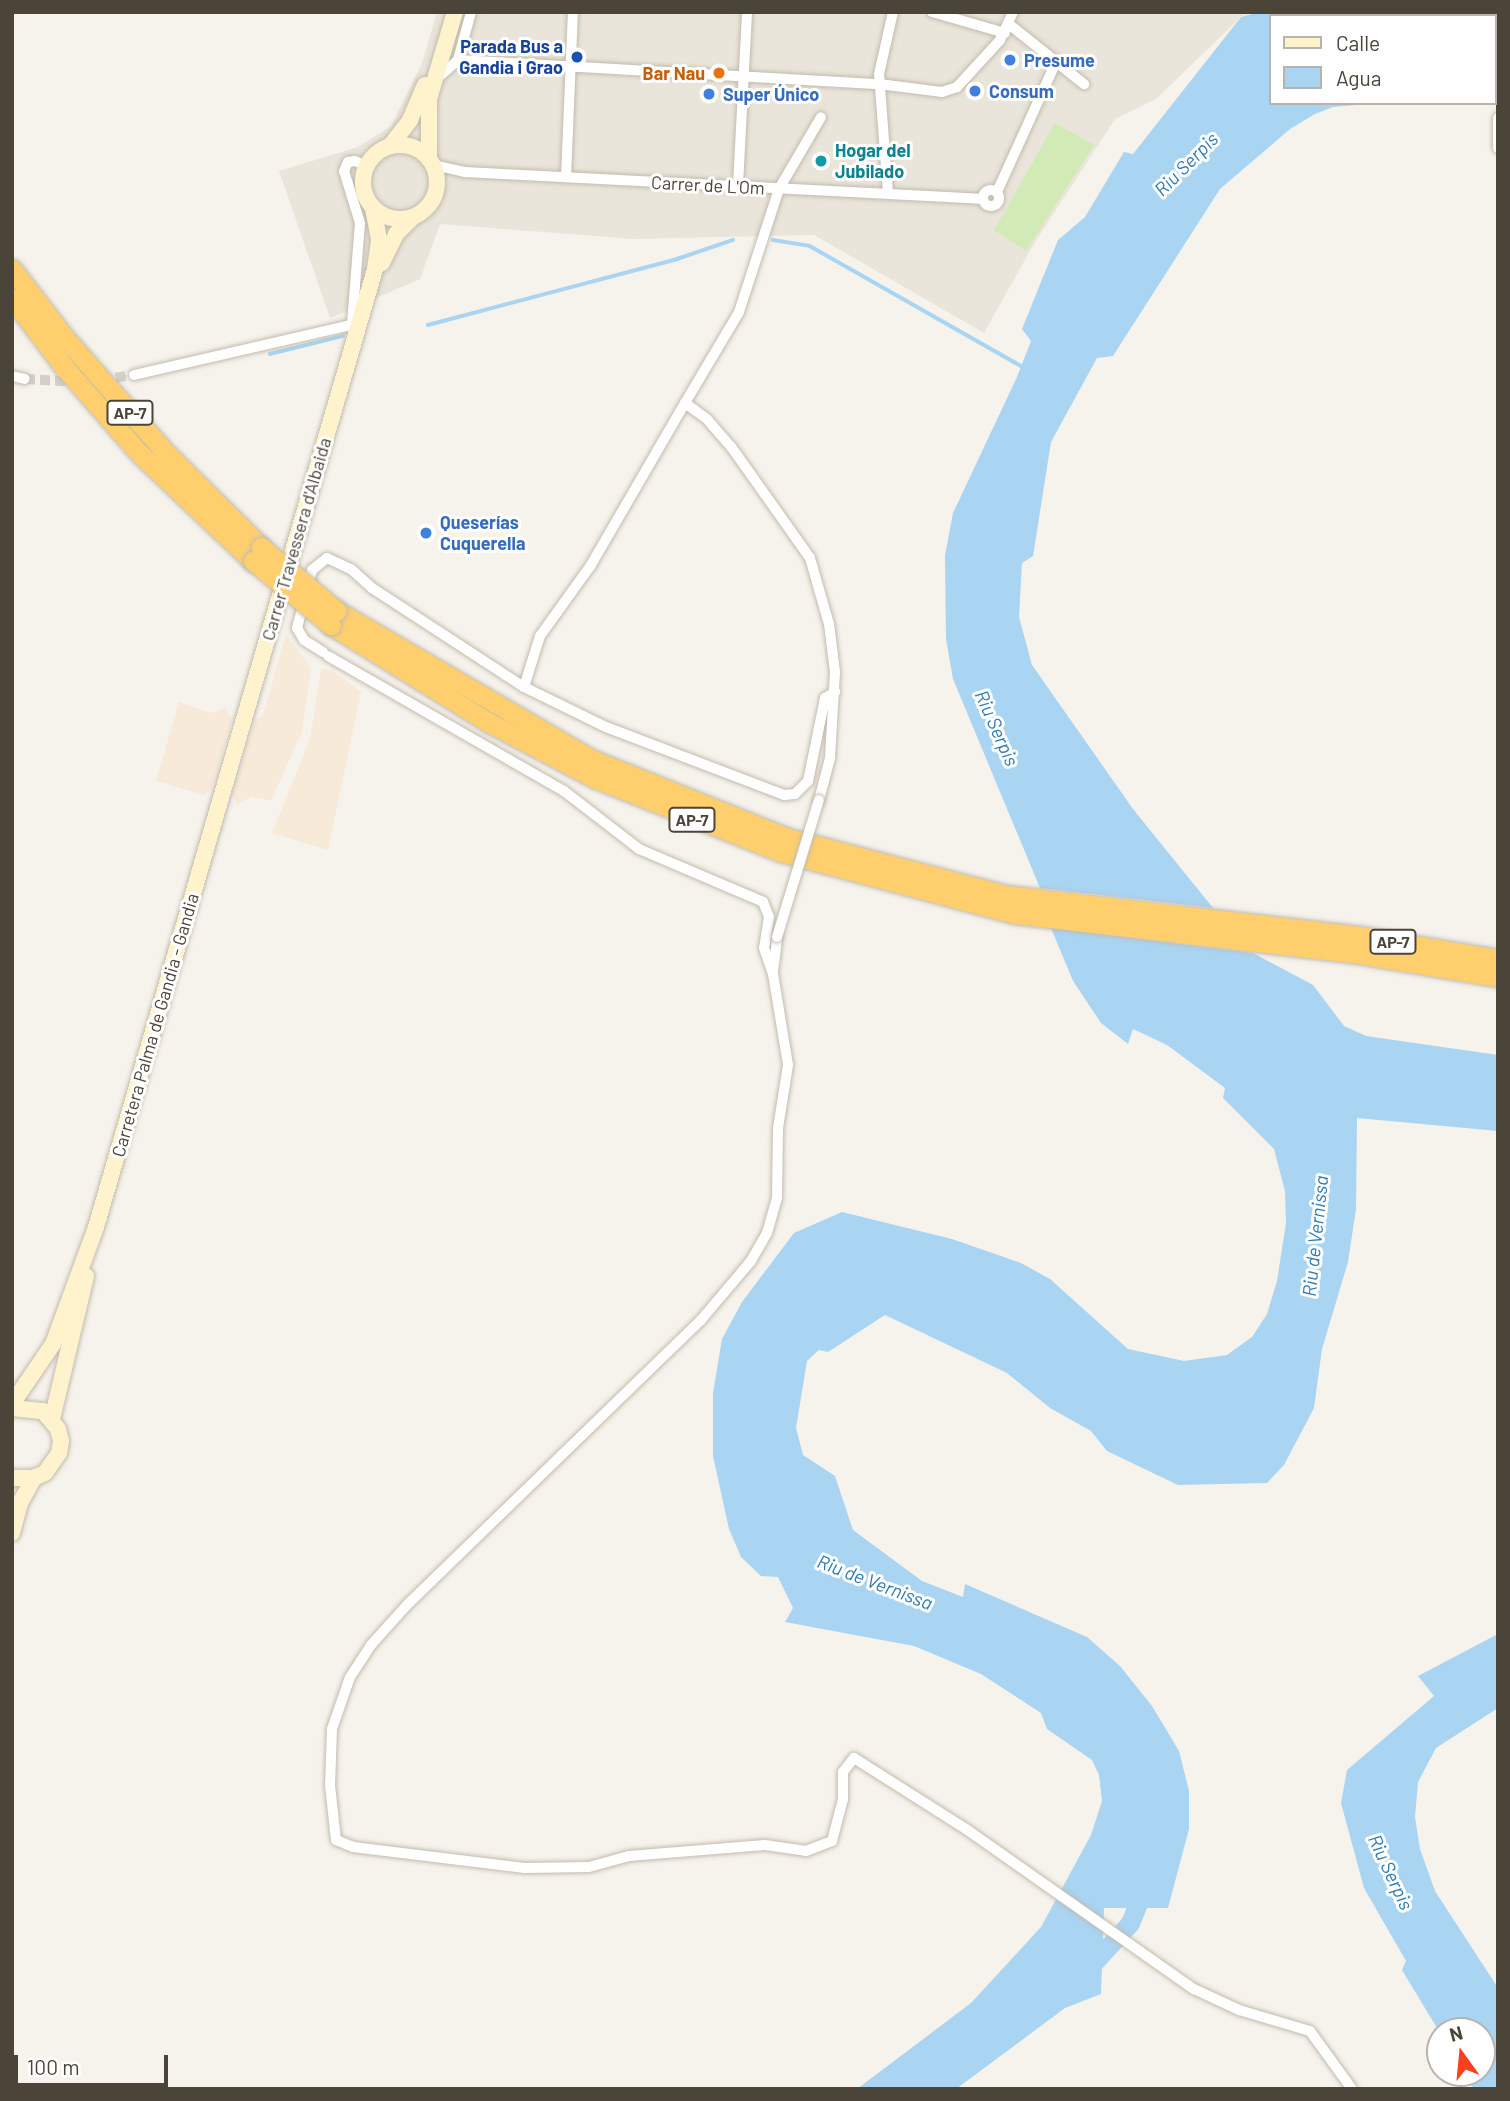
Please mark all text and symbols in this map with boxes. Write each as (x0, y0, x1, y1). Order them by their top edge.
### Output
legend (1268, 14, 1496, 105)
text: Calle (1336, 30, 1380, 55)
place label: Parada Bus a Gandia i Grao (459, 36, 563, 78)
marker: Parada Bus a Gandia i Grao (569, 49, 585, 65)
place label: Presume (1024, 49, 1095, 71)
marker: Presume (1002, 52, 1018, 68)
place label: Bar Nau (643, 62, 705, 84)
marker: Bar Nau (711, 65, 727, 81)
text: Agua (1336, 65, 1382, 90)
place label: Consum (989, 80, 1054, 102)
place label: Super Único (723, 83, 819, 105)
marker: Consum (967, 83, 983, 99)
marker: Super Único (701, 86, 717, 102)
water label: Riu Serpis (1149, 127, 1223, 201)
place label: Hogar del Jubilado (835, 140, 911, 182)
marker: Hogar del Jubilado (813, 153, 829, 169)
street label: Carrer de L'Om (651, 171, 765, 199)
road number: AP-7 (106, 400, 154, 426)
street label: Carrer Travessera d'Albaida (257, 435, 335, 643)
place label: Queserías Cuquerella (440, 512, 525, 554)
marker: Queserías Cuquerella (418, 525, 434, 541)
water label: Riu Serpis (970, 687, 1024, 769)
road number: AP-7 (668, 807, 716, 832)
street label: Carretera Palma de Gandia - Gandia (107, 891, 203, 1159)
road number: AP-7 (1368, 930, 1418, 954)
water label: Riu de Vernissa (1297, 1174, 1333, 1298)
water label: Riu de Vernissa (814, 1550, 936, 1614)
water label: Riu Serpis (1364, 1831, 1418, 1913)
north arrow (1426, 2017, 1496, 2087)
text: N (1447, 2020, 1465, 2046)
scale bar (18, 2042, 172, 2086)
text: 100 m (27, 2054, 80, 2079)

